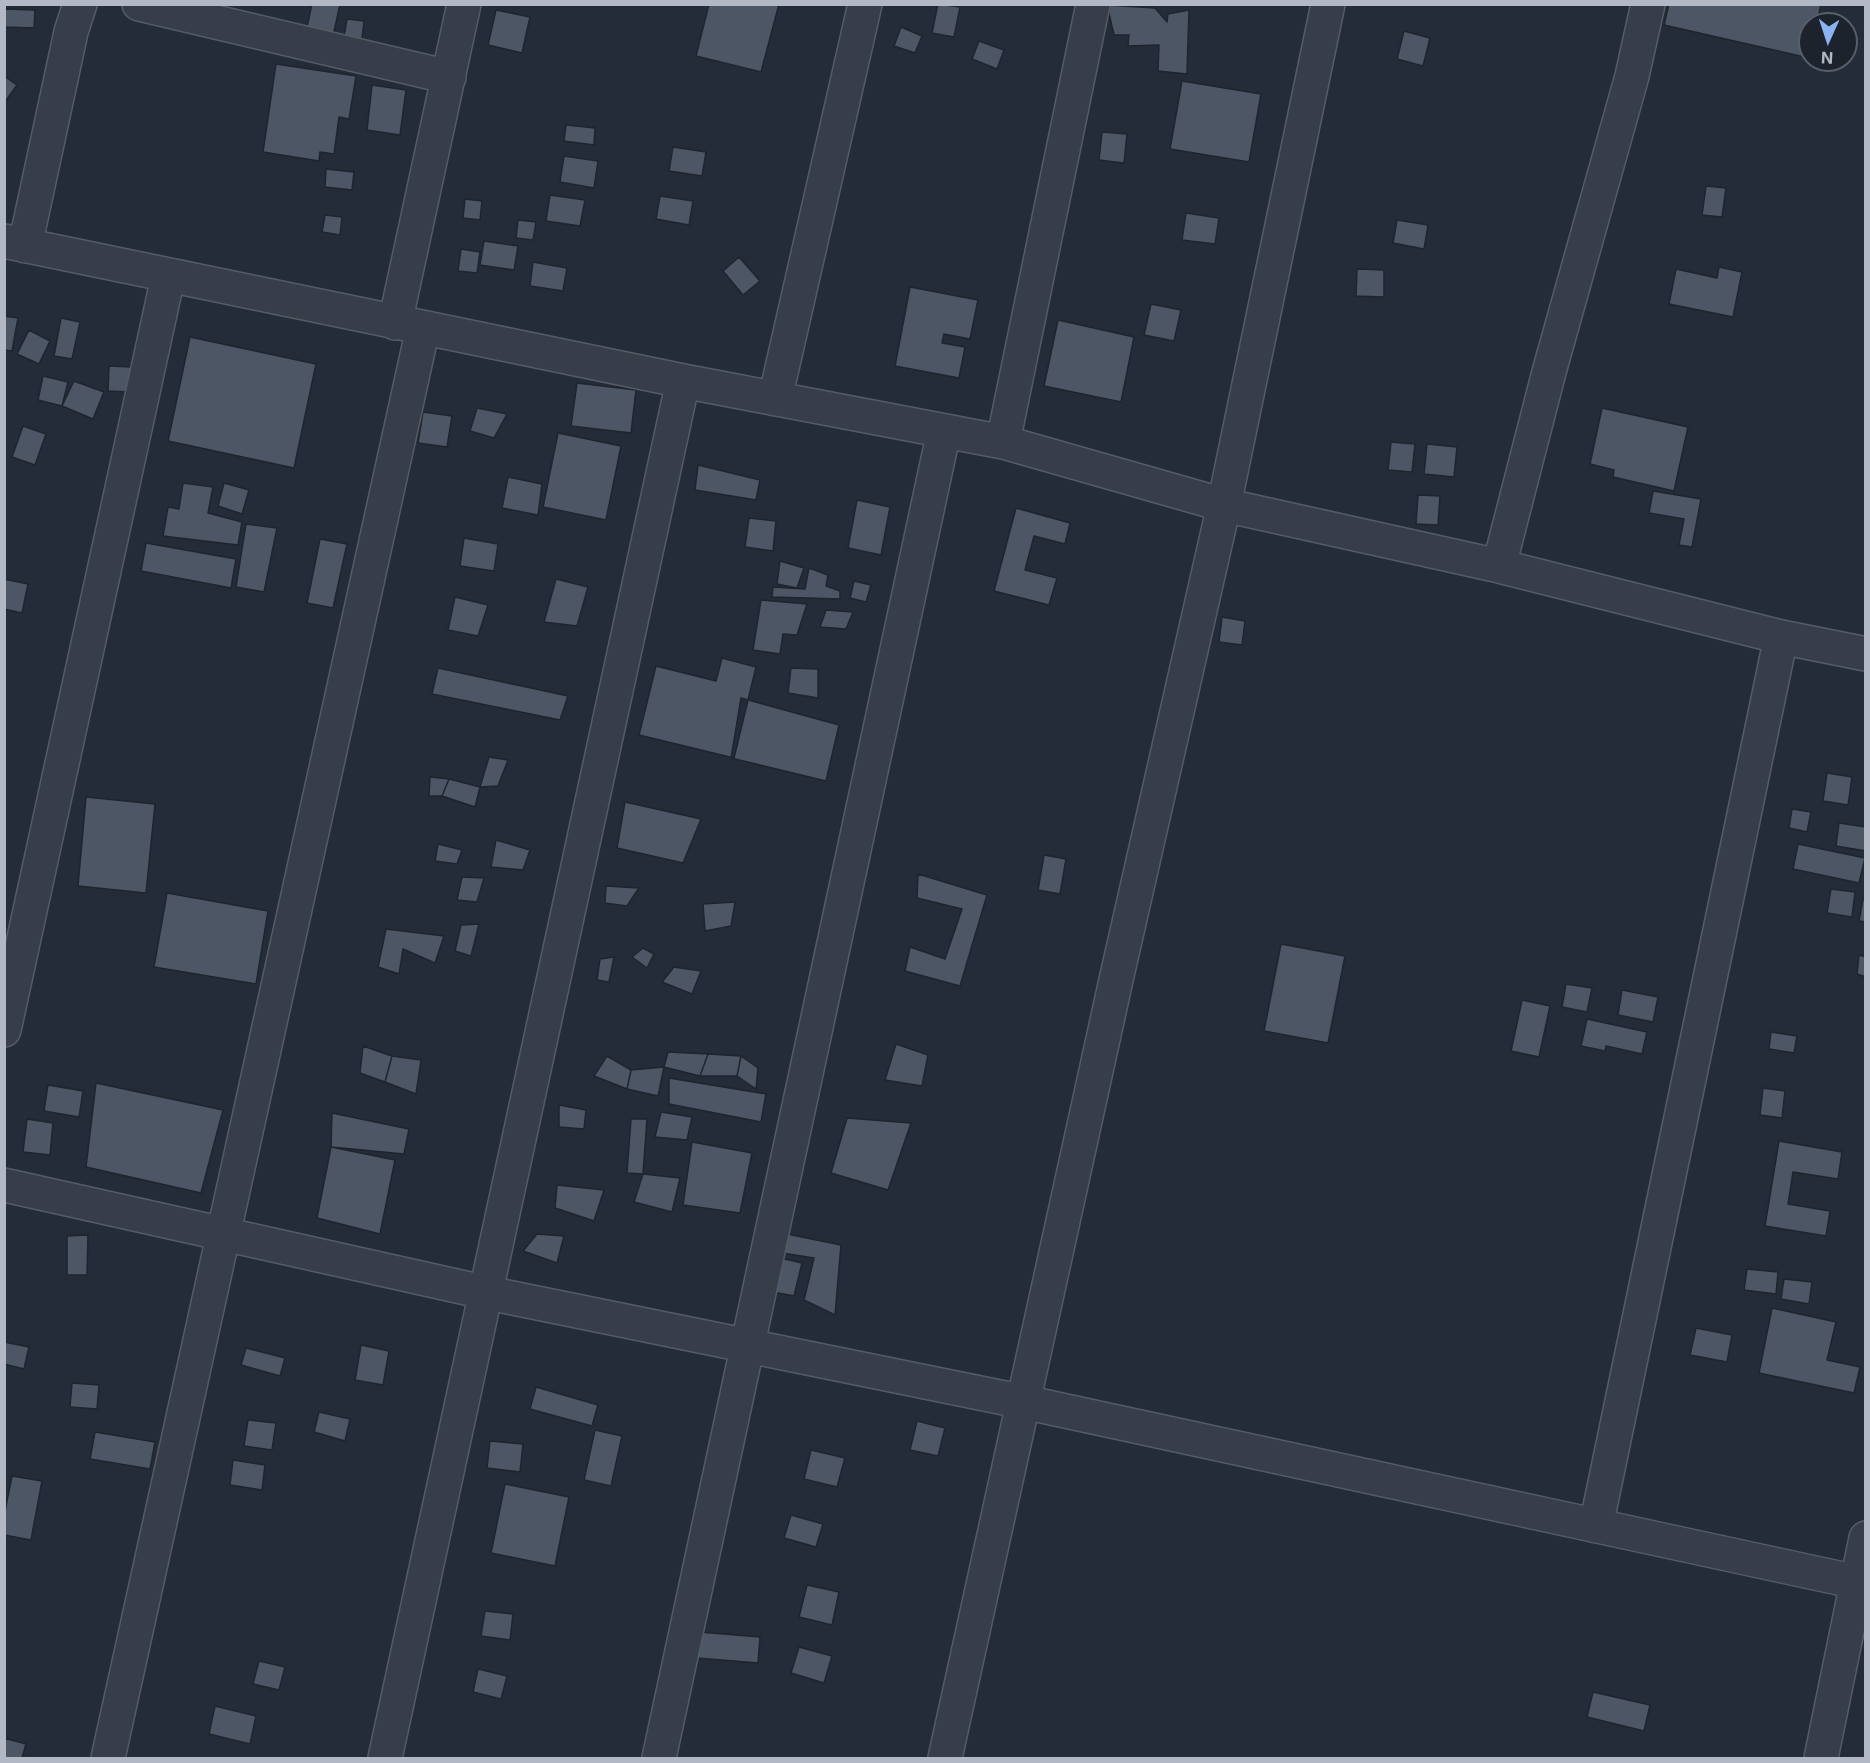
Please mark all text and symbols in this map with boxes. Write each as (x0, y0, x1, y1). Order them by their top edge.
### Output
north arrow (1798, 12, 1858, 72)
text: N (1821, 48, 1834, 68)

